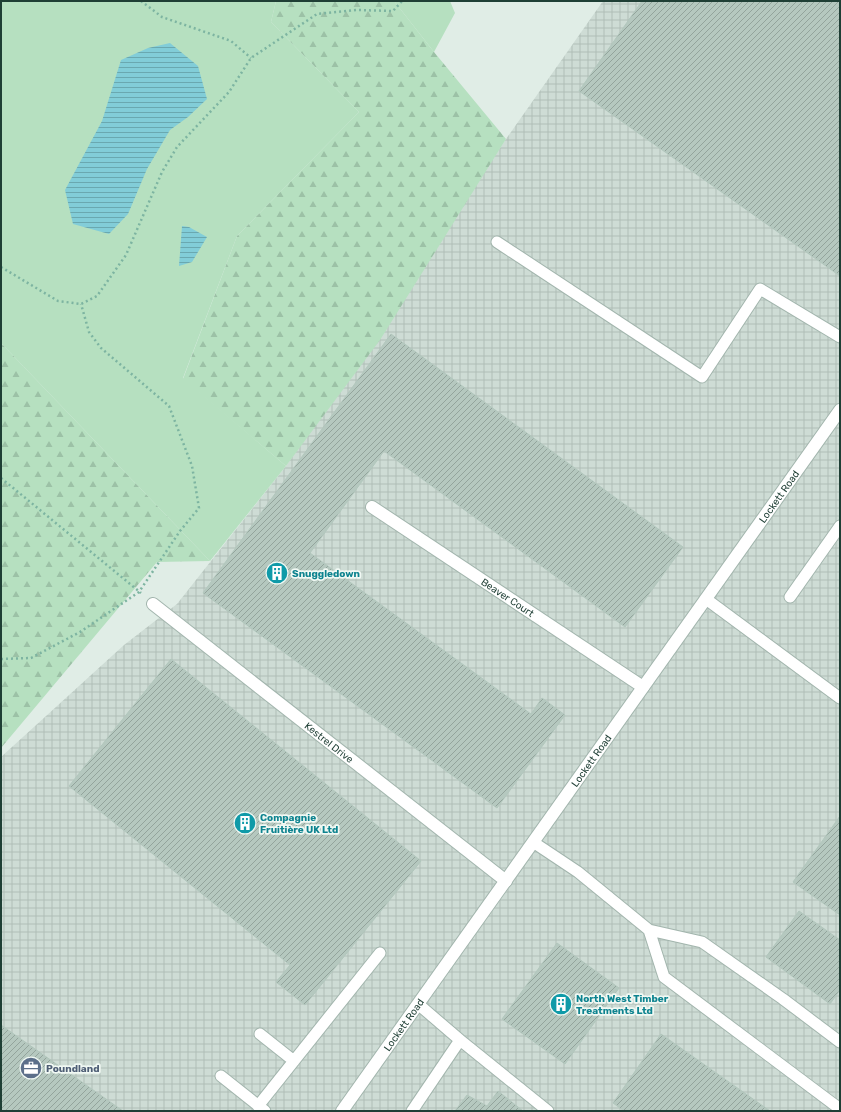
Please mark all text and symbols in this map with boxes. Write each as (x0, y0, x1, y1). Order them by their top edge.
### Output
street label: Lockett Road (757, 468, 802, 525)
building icon: Snuggledown (264, 560, 290, 586)
place label: Snuggledown (292, 568, 360, 580)
street label: Beaver Court (479, 576, 536, 620)
street label: Kestrel Drive (302, 720, 356, 766)
street label: Lockett Road (569, 733, 615, 790)
building icon: Compagnie Fruitière UK Ltd (232, 810, 258, 836)
place label: Compagnie Fruitière UK Ltd (260, 812, 338, 836)
building icon: North West Timber Treatments Ltd (548, 991, 574, 1017)
place label: North West Timber Treatments Ltd (576, 993, 669, 1017)
street label: Lockett Road (382, 997, 427, 1054)
office icon: Poundland (18, 1055, 44, 1081)
place label: Poundland (46, 1063, 99, 1075)

